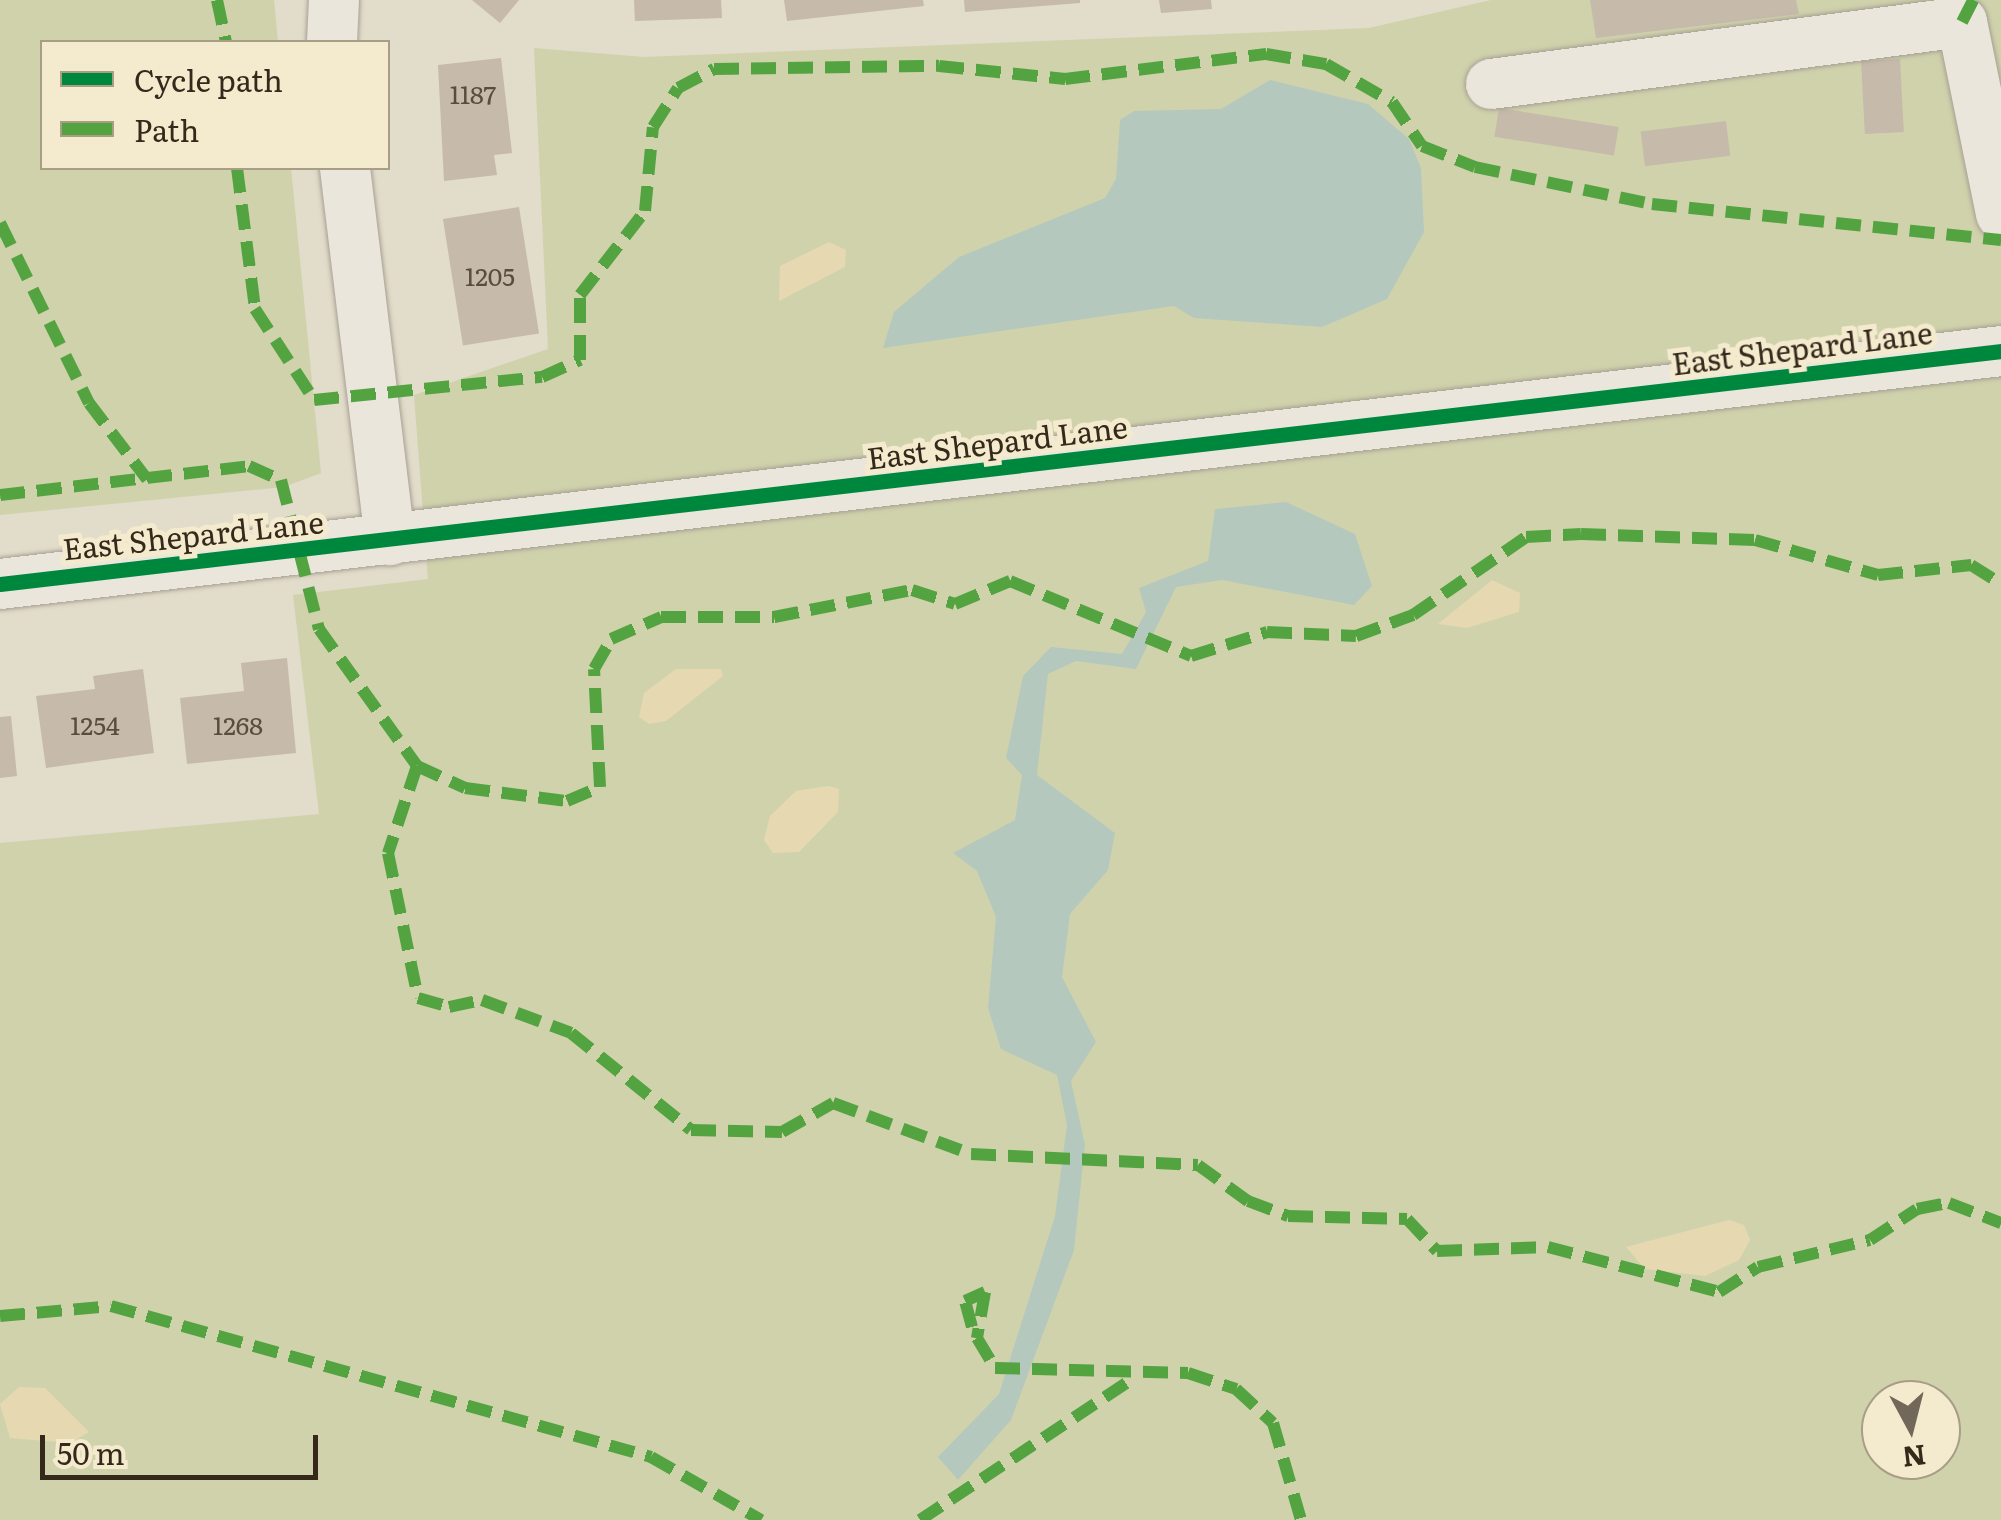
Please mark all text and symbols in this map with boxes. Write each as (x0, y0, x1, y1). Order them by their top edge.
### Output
legend (40, 40, 390, 170)
text: Cycle path (134, 57, 283, 101)
house number: 1187 (450, 79, 496, 109)
text: Path (134, 107, 199, 151)
house number: 1205 (465, 261, 515, 291)
street label: East Shepard Lane (1670, 313, 1934, 381)
street label: East Shepard Lane (865, 407, 1129, 475)
street label: East Shepard Lane (61, 502, 325, 566)
house number: 1254 (70, 710, 120, 740)
house number: 1268 (213, 710, 263, 740)
north arrow (1861, 1380, 1961, 1480)
scale bar (45, 1415, 322, 1477)
text: 50 m (57, 1430, 125, 1474)
text: N (1900, 1436, 1929, 1480)

